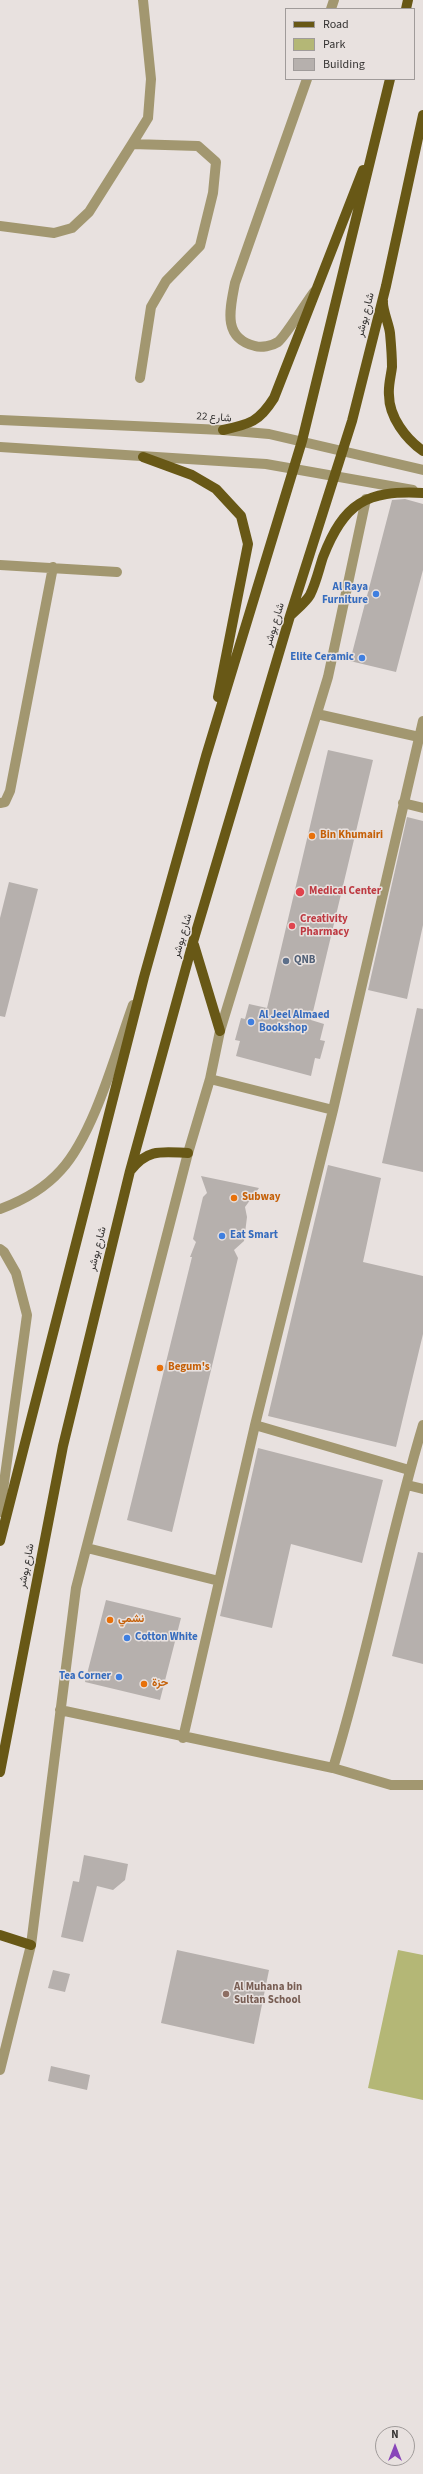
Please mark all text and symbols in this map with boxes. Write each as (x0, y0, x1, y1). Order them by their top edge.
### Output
legend (285, 8, 415, 80)
text: Road (323, 16, 349, 33)
text: Park (323, 36, 345, 53)
text: Building (323, 56, 365, 73)
street label: شارع بوشر (354, 291, 378, 339)
street label: شارع 22 (196, 410, 232, 426)
place label: Al Raya Furniture (322, 581, 368, 607)
marker: Al Raya Furniture (371, 589, 381, 599)
street label: شارع بوشر (262, 601, 288, 649)
place label: Elite Ceramic (290, 651, 354, 665)
marker: Elite Ceramic (357, 653, 367, 663)
place label: Bin Khumairi (320, 829, 383, 843)
marker: Bin Khumairi (307, 831, 317, 841)
place label: Medical Center (309, 885, 381, 899)
marker: Medical Center (294, 886, 306, 898)
street label: شارع بوشر (170, 912, 196, 960)
place label: Creativity Pharmacy (300, 913, 349, 939)
marker: Creativity Pharmacy (287, 921, 297, 931)
place label: QNB (294, 954, 315, 968)
marker: QNB (281, 956, 291, 966)
place label: Al Jeel Almaed Bookshop (259, 1009, 330, 1035)
marker: Al Jeel Almaed Bookshop (246, 1017, 256, 1027)
place label: Subway (242, 1191, 281, 1205)
marker: Subway (229, 1193, 239, 1203)
street label: شارع بوشر (86, 1225, 110, 1273)
place label: Eat Smart (230, 1229, 278, 1243)
marker: Eat Smart (217, 1231, 227, 1241)
place label: Begum's (168, 1361, 210, 1375)
marker: Begum's (155, 1363, 165, 1373)
street label: شارع بوشر (16, 1542, 38, 1590)
place label: نشمي (118, 1613, 144, 1627)
marker: نشمي (105, 1615, 115, 1625)
place label: Cotton White (135, 1631, 198, 1645)
marker: Cotton White (122, 1633, 132, 1643)
place label: Tea Corner (59, 1670, 111, 1684)
marker: Tea Corner (114, 1672, 124, 1682)
place label: حزة (152, 1677, 168, 1691)
marker: حزة (139, 1679, 149, 1689)
place label: Al Muhana bin Sultan School (234, 1981, 302, 2007)
marker: Al Muhana bin Sultan School (221, 1989, 231, 1999)
north arrow (375, 2426, 415, 2466)
text: N (391, 2427, 399, 2442)

